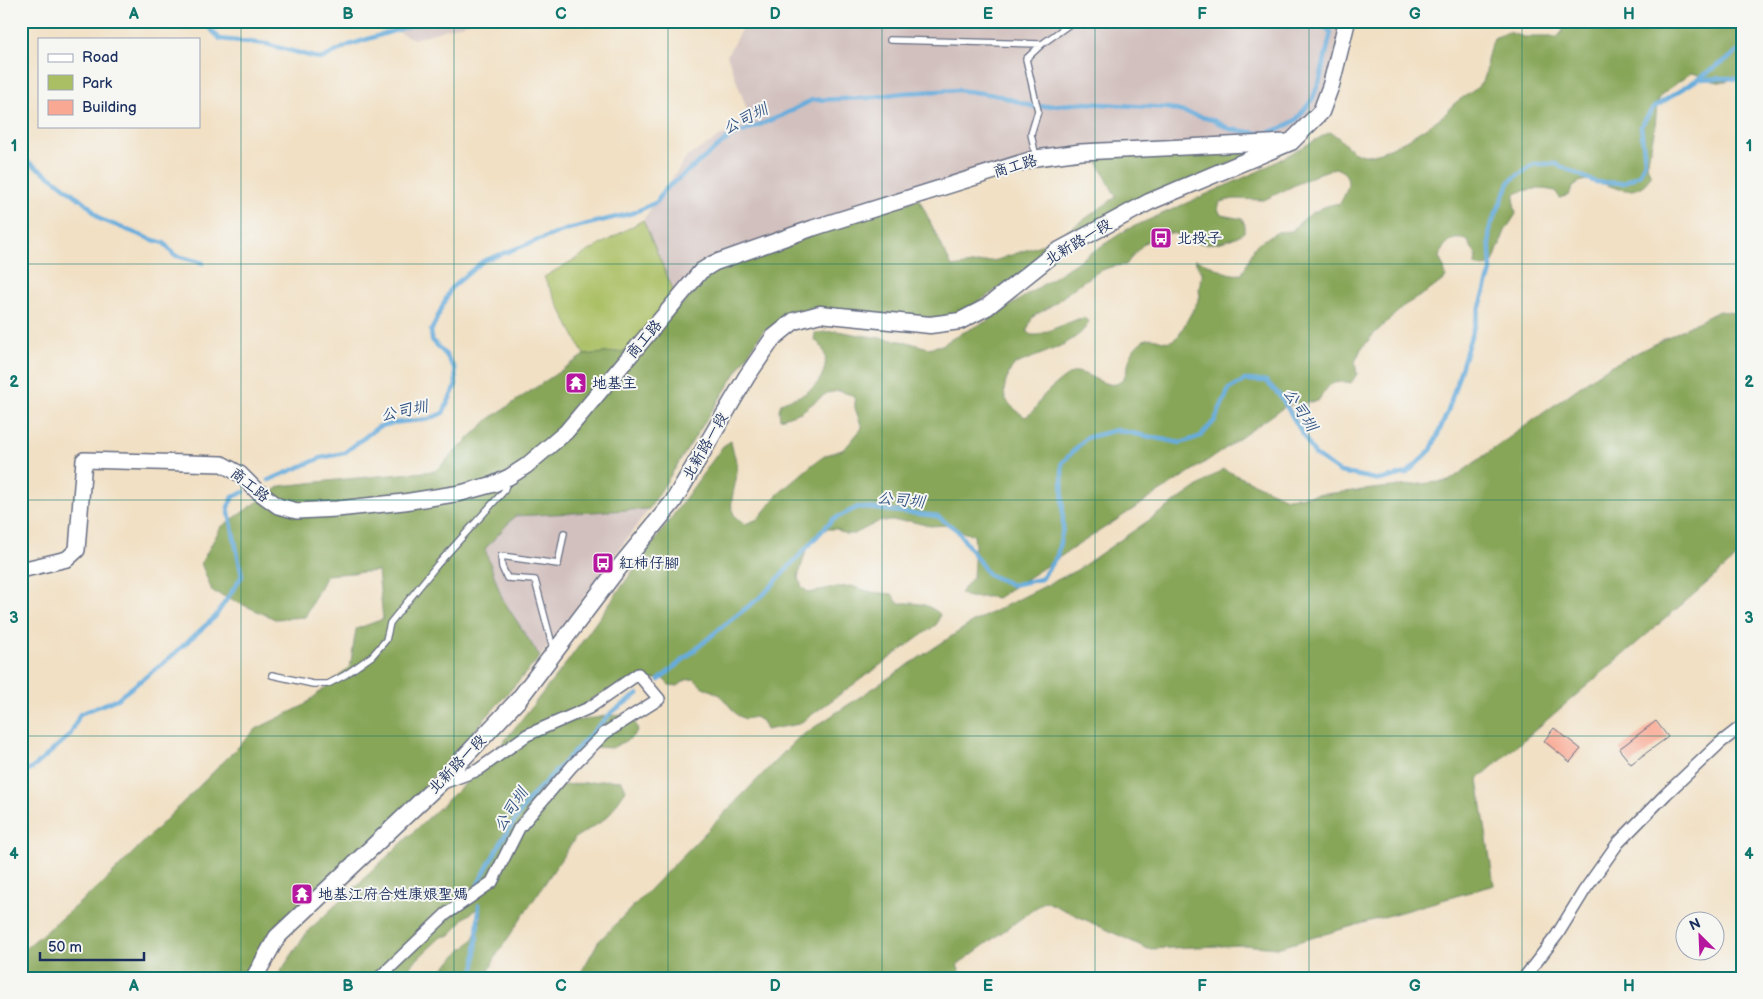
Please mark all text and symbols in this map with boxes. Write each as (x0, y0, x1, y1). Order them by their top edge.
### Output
text: A (128, 5, 139, 24)
text: B (342, 5, 354, 24)
text: C (555, 5, 567, 24)
text: D (769, 5, 781, 24)
text: E (983, 5, 993, 24)
text: F (1197, 5, 1207, 24)
text: G (1409, 5, 1421, 24)
text: H (1623, 5, 1635, 24)
legend (38, 38, 200, 128)
text: Road (82, 48, 118, 67)
text: Park (82, 74, 113, 93)
text: Building (82, 98, 137, 117)
water label: 公司圳 (720, 99, 773, 139)
text: 1 (11, 137, 17, 156)
text: 1 (1746, 137, 1752, 156)
street label: 商工路 (991, 151, 1039, 182)
street label: 北新路一段 (1041, 215, 1115, 270)
bus stop icon: 北投子 (1149, 226, 1173, 250)
place label: 北投子 (1177, 229, 1222, 248)
street label: 商工路 (623, 316, 666, 363)
temple icon: 地基主 (564, 371, 588, 395)
text: 2 (9, 373, 19, 392)
text: 2 (1744, 373, 1754, 392)
place label: 地基主 (592, 374, 637, 393)
water label: 公司圳 (1279, 385, 1322, 437)
water label: 公司圳 (379, 397, 432, 426)
street label: 北新路一段 (678, 409, 732, 483)
street label: 商工路 (226, 464, 273, 507)
water label: 公司圳 (876, 489, 928, 513)
bus stop icon: 紅柿仔腳 (591, 551, 615, 575)
place label: 紅柿仔腳 (619, 554, 679, 573)
text: 3 (9, 609, 19, 628)
text: 3 (1744, 609, 1754, 628)
street label: 北新路一段 (424, 731, 490, 798)
water label: 公司圳 (490, 783, 533, 835)
text: 4 (9, 845, 19, 864)
text: 4 (1744, 845, 1754, 864)
temple icon: 地基江府合姓康娘聖媽 (290, 882, 314, 906)
place label: 地基江府合姓康娘聖媽 (318, 885, 468, 904)
north arrow (1676, 912, 1726, 962)
text: N (1687, 915, 1703, 934)
scale bar (40, 929, 144, 961)
text: 50 m (48, 938, 82, 957)
text: A (128, 977, 139, 996)
text: B (342, 977, 354, 996)
text: C (555, 977, 567, 996)
text: D (769, 977, 781, 996)
text: E (983, 977, 993, 996)
text: F (1197, 977, 1207, 996)
text: G (1409, 977, 1421, 996)
text: H (1623, 977, 1635, 996)

